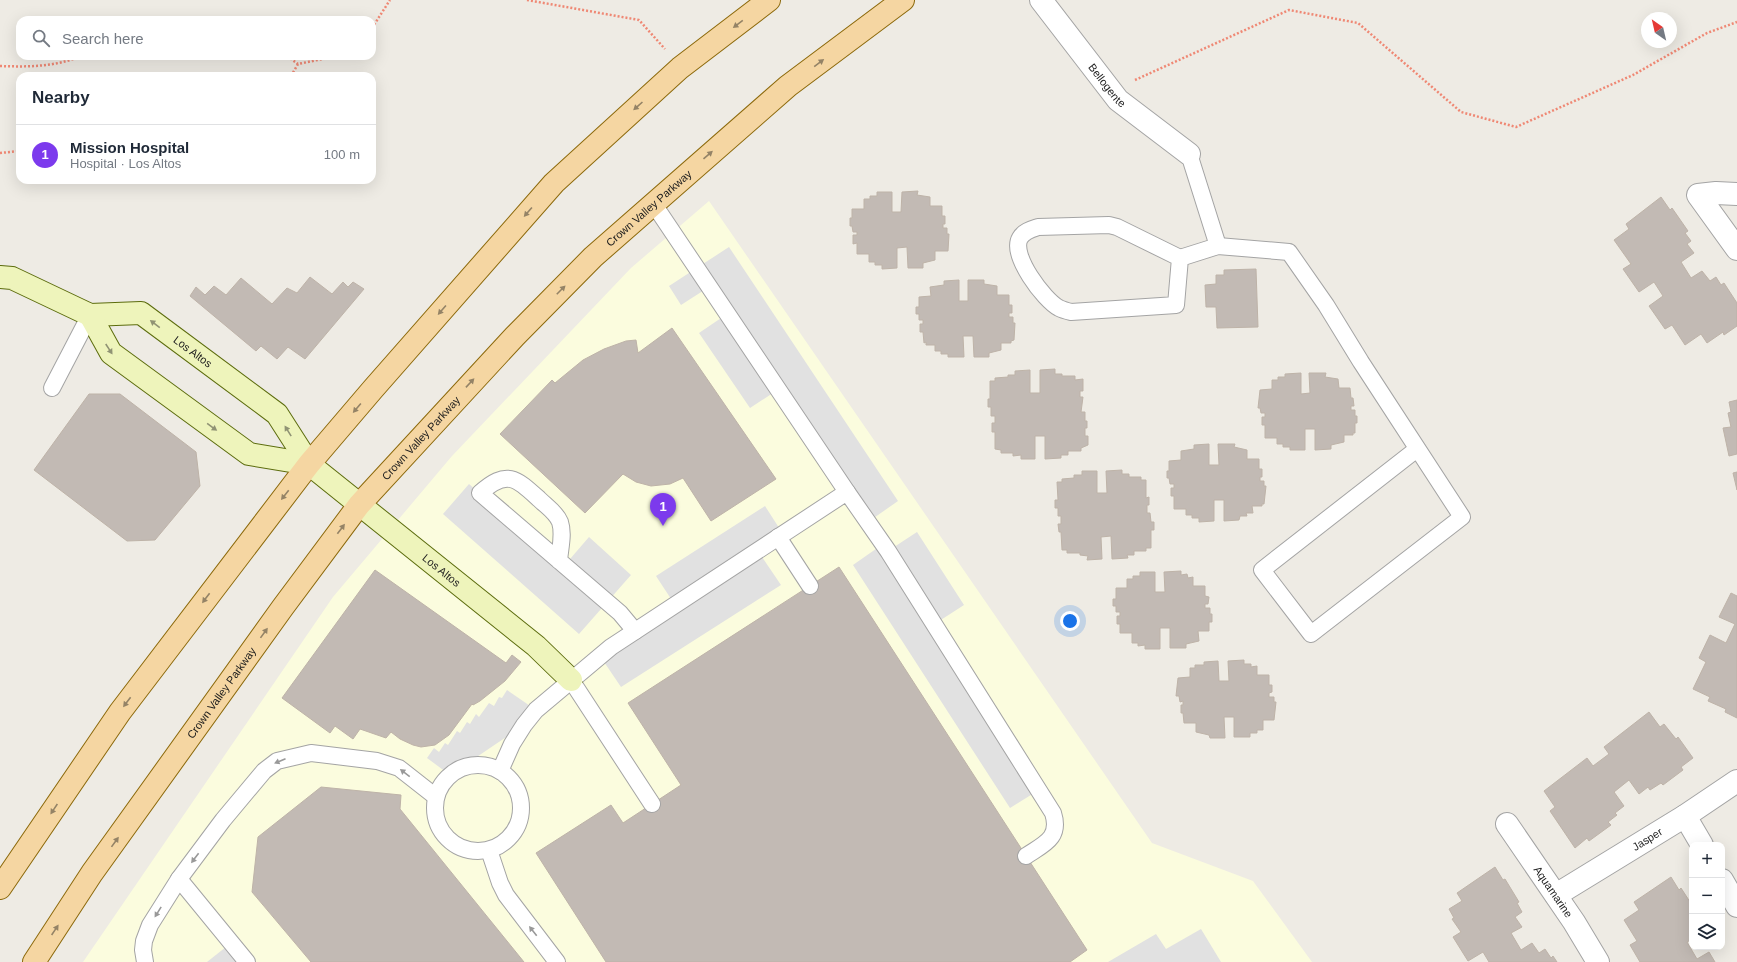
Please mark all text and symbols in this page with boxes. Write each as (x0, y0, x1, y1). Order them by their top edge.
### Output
north arrow (1641, 12, 1677, 48)
search box (16, 16, 376, 60)
one-way arrow (733, 19, 744, 28)
icon: search (30, 27, 52, 49)
text: Search here (62, 30, 144, 47)
one-way arrow (814, 59, 824, 67)
street label: Bellogente (1086, 61, 1128, 110)
text: Nearby (32, 88, 90, 107)
one-way arrow (633, 102, 643, 111)
text: Mission Hospital (70, 139, 189, 156)
text: 1 (41, 147, 49, 162)
text: 100 m (324, 147, 360, 162)
one-way arrow (703, 150, 714, 159)
text: Hospital · Los Altos (70, 156, 181, 171)
street label: Crown Valley Parkway (604, 167, 694, 249)
one-way arrow (524, 207, 533, 218)
one-way arrow (556, 285, 565, 295)
one-way arrow (438, 305, 447, 315)
one-way arrow (150, 320, 160, 328)
street label: Los Altos (171, 333, 215, 370)
one-way arrow (105, 344, 113, 354)
one-way arrow (466, 378, 475, 388)
street label: Crown Valley Parkway (379, 393, 463, 482)
one-way arrow (352, 402, 361, 413)
one-way arrow (207, 423, 218, 431)
one-way arrow (284, 426, 292, 436)
one-way arrow (281, 489, 289, 500)
pin: 1 (650, 493, 676, 526)
one-way arrow (337, 523, 345, 534)
street label: Los Altos (420, 552, 463, 589)
one-way arrow (202, 593, 210, 603)
your location (1060, 611, 1080, 631)
one-way arrow (260, 628, 268, 639)
street label: Crown Valley Parkway (185, 645, 258, 741)
one-way arrow (123, 696, 132, 707)
one-way arrow (274, 758, 285, 764)
one-way arrow (400, 769, 411, 777)
one-way arrow (50, 804, 58, 814)
street label: Jasper (1630, 825, 1665, 853)
one-way arrow (111, 836, 119, 847)
map controls (1689, 842, 1725, 950)
button: + (1689, 842, 1725, 878)
one-way arrow (191, 852, 199, 863)
street label: Aquamarine (1532, 864, 1575, 920)
button: − (1689, 878, 1725, 914)
one-way arrow (154, 906, 161, 918)
button: layers (1689, 914, 1725, 950)
one-way arrow (51, 924, 59, 935)
one-way arrow (529, 926, 537, 937)

